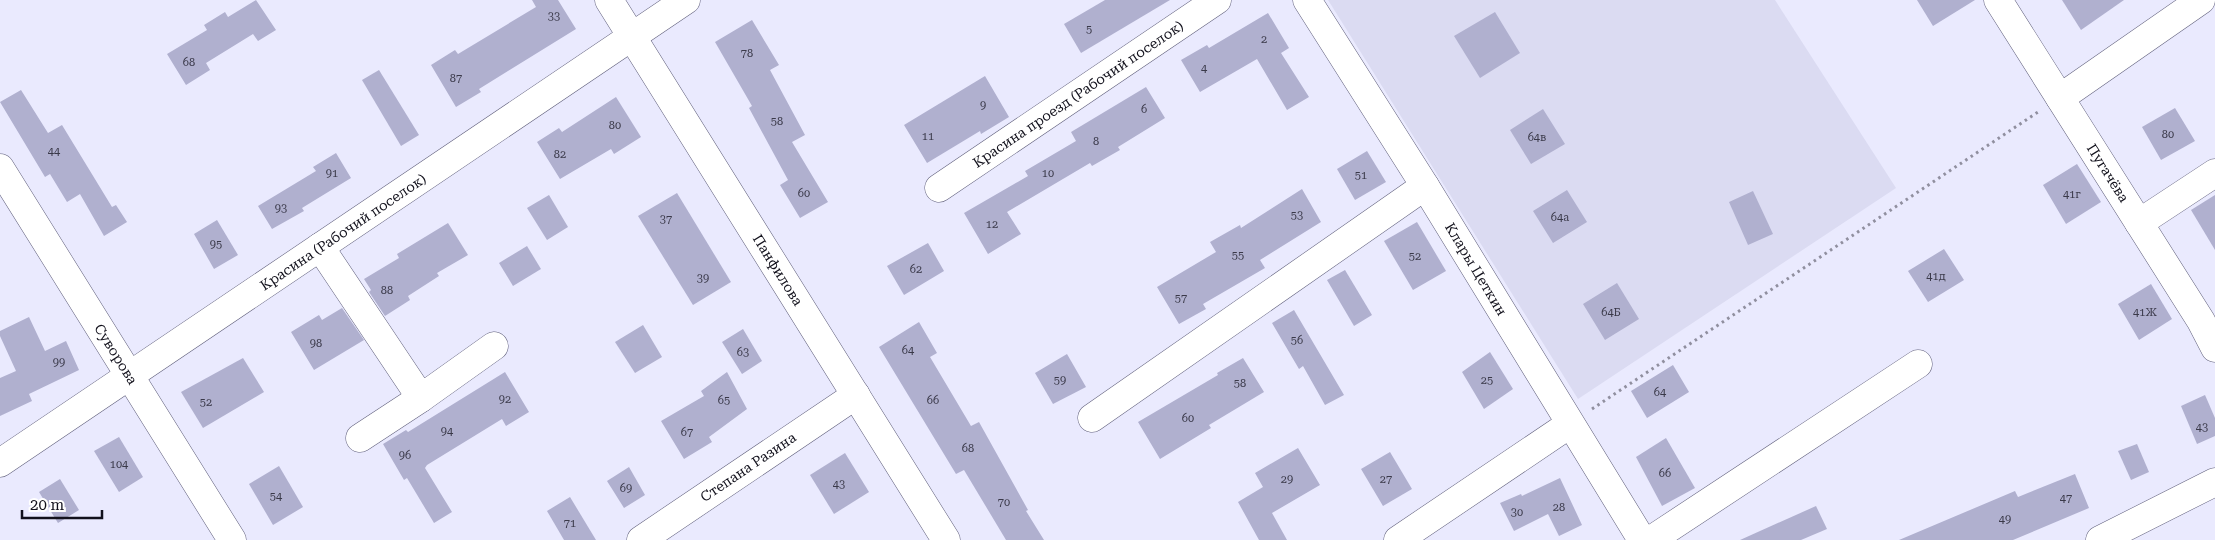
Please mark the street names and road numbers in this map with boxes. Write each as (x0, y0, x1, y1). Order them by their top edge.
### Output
street label: Красина проезд (Рабочий поселок) (970, 17, 1186, 171)
street label: Пугачёва (2084, 141, 2132, 205)
street label: Красина (Рабочий поселок) (257, 170, 429, 294)
street label: Клары Цеткин (1442, 220, 1510, 318)
street label: Панфилова (750, 231, 806, 309)
street label: Суворова (91, 321, 141, 388)
street label: Степана Разина (697, 429, 799, 505)

